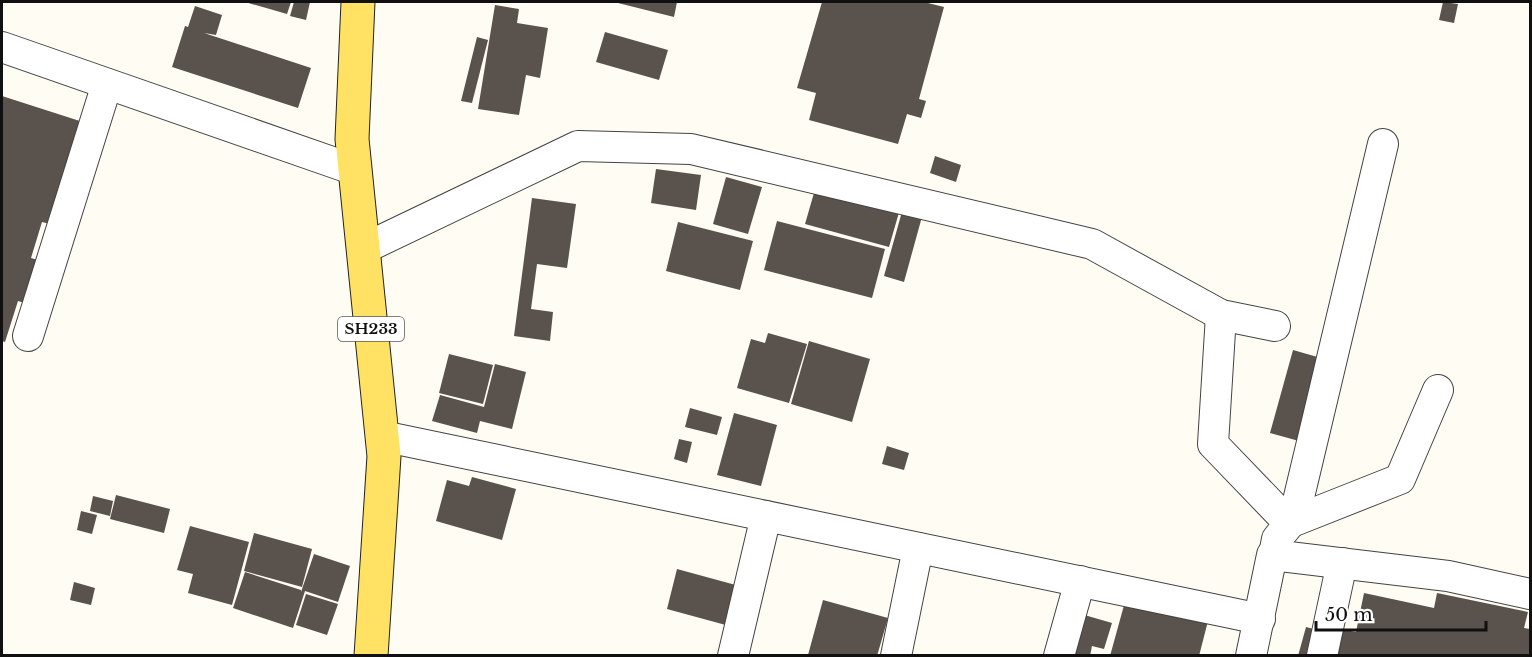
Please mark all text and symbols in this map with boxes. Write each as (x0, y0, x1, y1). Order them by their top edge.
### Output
road number: SH233 (338, 317, 404, 341)
scale bar (1316, 594, 1486, 632)
text: 50 m (1325, 604, 1373, 626)

